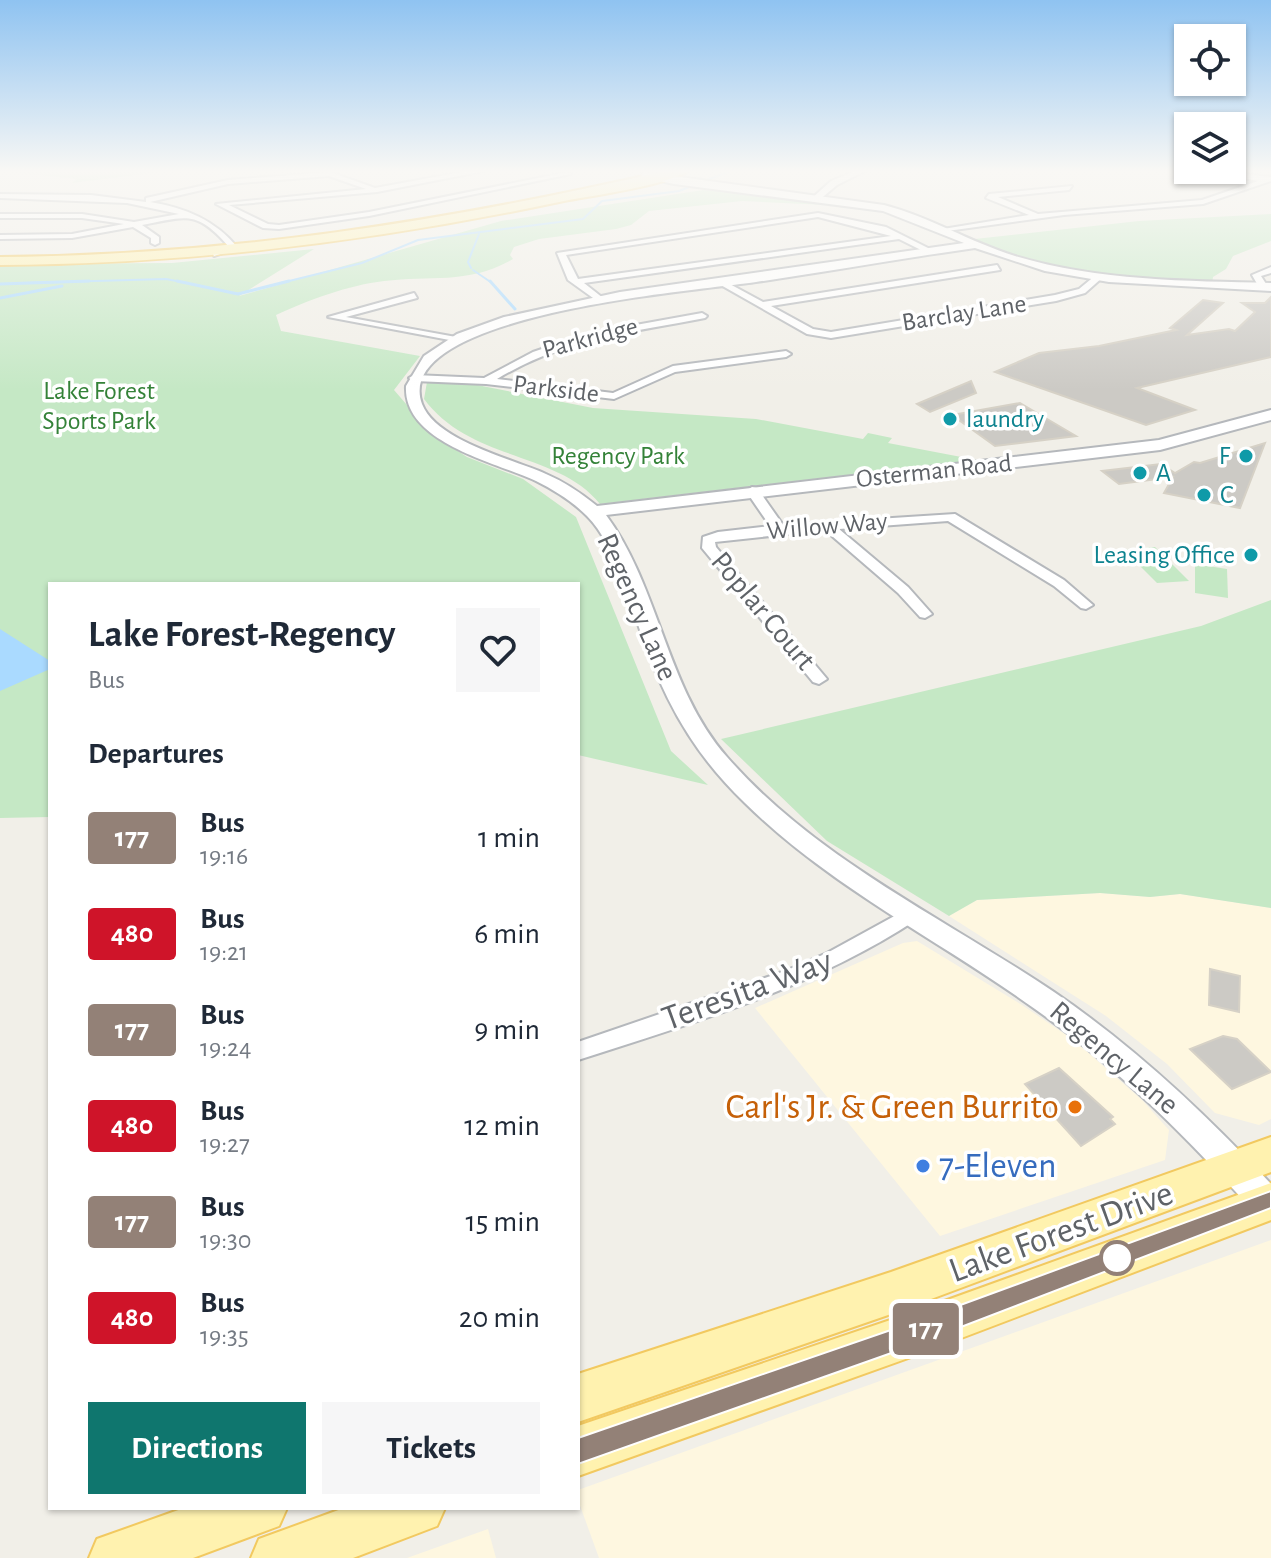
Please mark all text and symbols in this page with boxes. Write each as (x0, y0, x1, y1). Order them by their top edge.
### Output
map controls (1174, 24, 1246, 184)
button: locate (1174, 24, 1246, 96)
button: layers (1174, 112, 1246, 184)
street label: Barclay Lane (900, 290, 1028, 336)
street label: Parkridge (539, 313, 641, 363)
street label: Parkside (512, 371, 600, 407)
park label: Lake Forest Sports Park (42, 378, 156, 434)
place label: laundry (966, 406, 1044, 432)
marker: laundry (941, 410, 959, 428)
park label: Regency Park (551, 443, 685, 469)
place label: F (1219, 443, 1231, 469)
marker: F (1237, 447, 1255, 465)
street label: Osterman Road (855, 450, 1013, 492)
place label: A (1156, 460, 1171, 486)
marker: A (1131, 464, 1149, 482)
place label: C (1220, 482, 1234, 508)
marker: C (1195, 486, 1213, 504)
street label: Willow Way (766, 508, 888, 544)
street label: Regency Lane (591, 529, 683, 685)
place label: Leasing Office (1093, 542, 1235, 568)
street label: Poplar Court (705, 546, 821, 676)
marker: Leasing Office (1242, 546, 1260, 564)
button: heart (456, 608, 540, 692)
text: Lake Forest-Regency (88, 616, 395, 654)
text: Bus (88, 667, 125, 693)
text: Departures (88, 739, 224, 769)
text: Bus (200, 808, 245, 838)
text: 1 min (478, 823, 540, 853)
text: 177 (115, 824, 149, 852)
text: 19:16 (200, 843, 248, 869)
text: Bus (200, 904, 245, 934)
text: 6 min (474, 919, 540, 949)
text: 480 (111, 920, 153, 948)
text: 19:21 (200, 939, 248, 965)
street label: Teresita Way (657, 943, 837, 1037)
street label: Regency Lane (1044, 996, 1184, 1120)
text: Bus (200, 1000, 245, 1030)
text: 9 min (474, 1015, 540, 1045)
text: 177 (115, 1016, 149, 1044)
text: 19:24 (200, 1035, 251, 1061)
place label: Carl's Jr. & Green Burrito (726, 1089, 1059, 1125)
text: Bus (200, 1096, 245, 1126)
marker: Carl's Jr. & Green Burrito (1066, 1098, 1084, 1116)
text: 12 min (464, 1111, 540, 1141)
text: 480 (111, 1112, 153, 1140)
text: 19:27 (200, 1131, 250, 1157)
place label: 7-Eleven (939, 1148, 1057, 1184)
marker: 7-Eleven (914, 1157, 932, 1175)
street label: Lake Forest Drive (944, 1175, 1178, 1289)
text: Bus (200, 1192, 245, 1222)
text: 15 min (465, 1207, 540, 1237)
text: 177 (115, 1208, 149, 1236)
text: 19:30 (200, 1227, 252, 1253)
unlabelled marker (1100, 1241, 1134, 1275)
text: Bus (200, 1288, 245, 1318)
text: 20 min (459, 1303, 540, 1333)
line badge: 177 (880, 1303, 972, 1355)
text: 480 (111, 1304, 153, 1332)
text: 177 (909, 1315, 943, 1343)
text: 19:35 (200, 1323, 249, 1349)
button: Directions (88, 1402, 306, 1494)
button: Tickets (322, 1402, 540, 1494)

